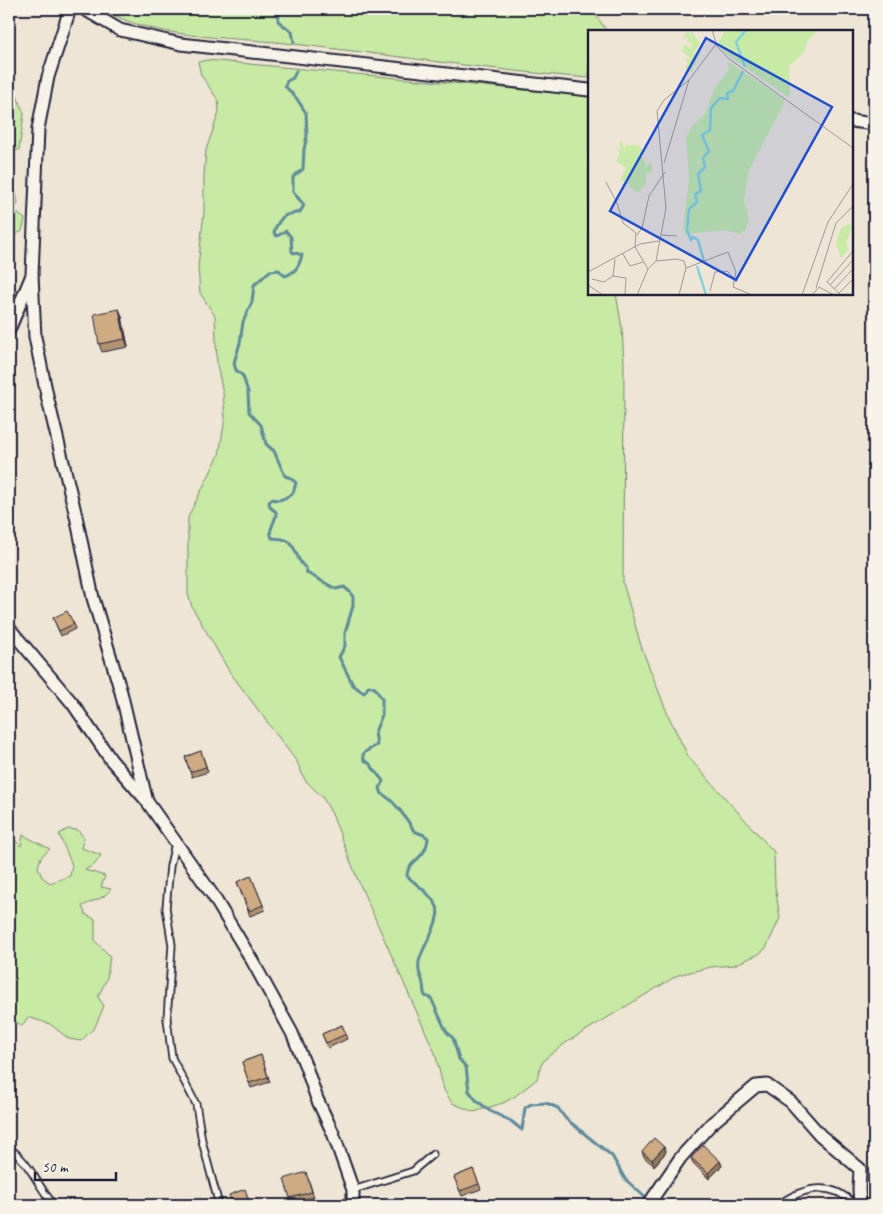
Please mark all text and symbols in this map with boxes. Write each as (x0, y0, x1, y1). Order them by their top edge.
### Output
inset map (588, 30, 853, 295)
scale bar (35, 1149, 116, 1181)
text: 50 m (42, 1158, 69, 1177)

